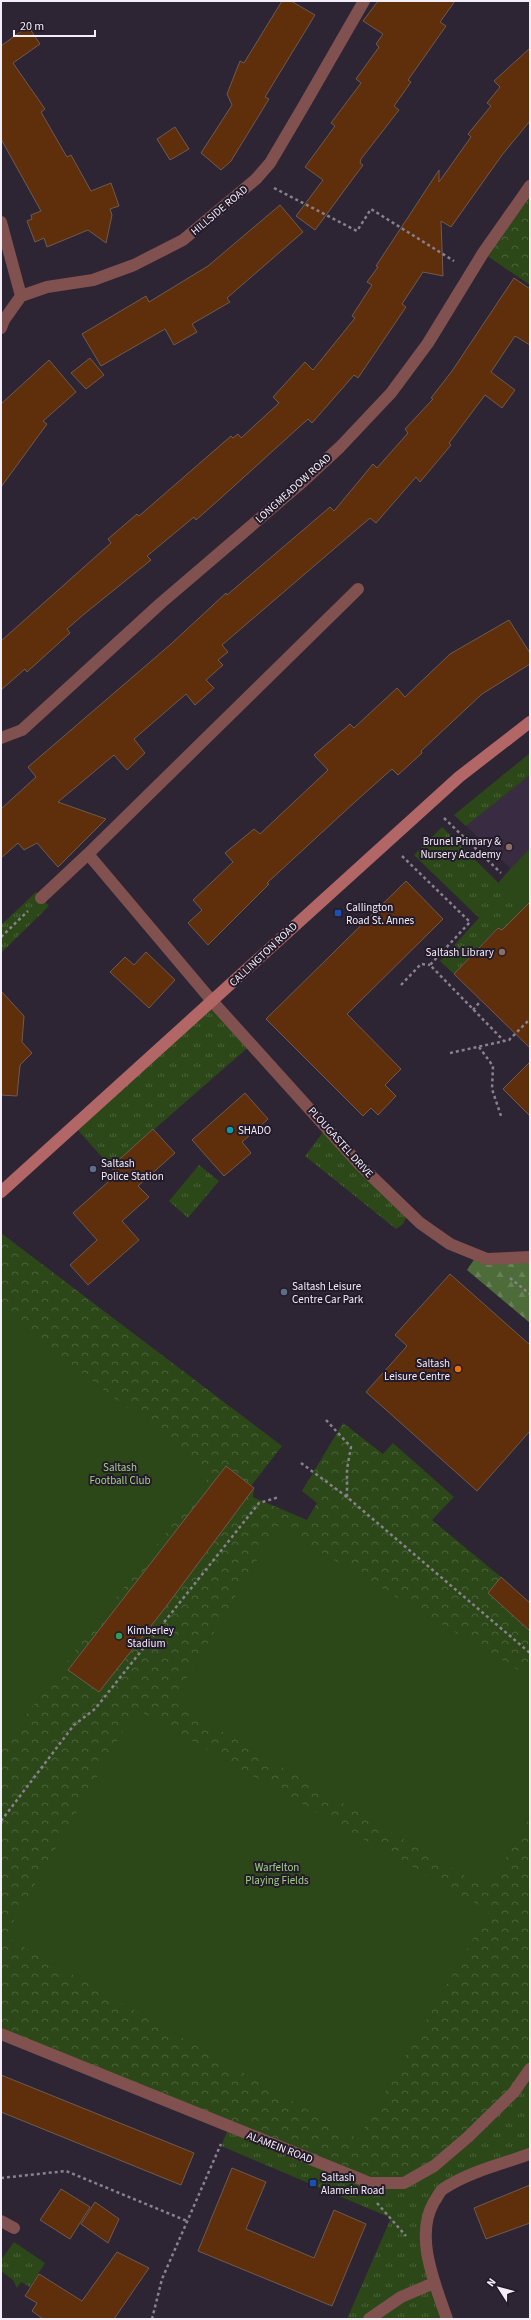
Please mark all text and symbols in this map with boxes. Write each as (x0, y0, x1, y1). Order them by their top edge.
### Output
scale bar (14, 12, 95, 38)
text: 20 m (20, 18, 44, 35)
street label: HILLSIDE ROAD (188, 182, 251, 239)
street label: LONGMEADOW ROAD (252, 450, 335, 526)
place label: Brunel Primary & Nursery Academy (420, 834, 501, 862)
marker: Brunel Primary & Nursery Academy (504, 842, 514, 852)
place label: Callington Road St. Annes (346, 900, 415, 928)
marker: Callington Road St. Annes (333, 908, 343, 918)
street label: CALLINGTON ROAD (226, 919, 301, 990)
place label: Saltash Library (425, 945, 494, 960)
marker: Saltash Library (497, 947, 507, 957)
street label: PLOUGASTEL DRIVE (305, 1104, 377, 1181)
place label: SHADO (238, 1123, 271, 1138)
marker: SHADO (225, 1125, 235, 1135)
place label: Saltash Police Station (101, 1156, 164, 1184)
marker: Saltash Police Station (88, 1164, 98, 1174)
place label: Saltash Leisure Centre Car Park (292, 1279, 364, 1307)
marker: Saltash Leisure Centre Car Park (279, 1287, 289, 1297)
place label: Saltash Leisure Centre (384, 1356, 451, 1384)
marker: Saltash Leisure Centre (453, 1364, 463, 1374)
park label: Saltash Football Club (89, 1460, 151, 1488)
place label: Kimberley Stadium (127, 1623, 174, 1651)
marker: Kimberley Stadium (114, 1631, 124, 1641)
park label: Warfelton Playing Fields (245, 1860, 309, 1888)
street label: ALAMEIN ROAD (245, 2128, 315, 2167)
place label: Saltash Alamein Road (321, 2170, 384, 2198)
marker: Saltash Alamein Road (308, 2178, 318, 2188)
north arrow (479, 2268, 519, 2308)
text: N (483, 2275, 500, 2290)

